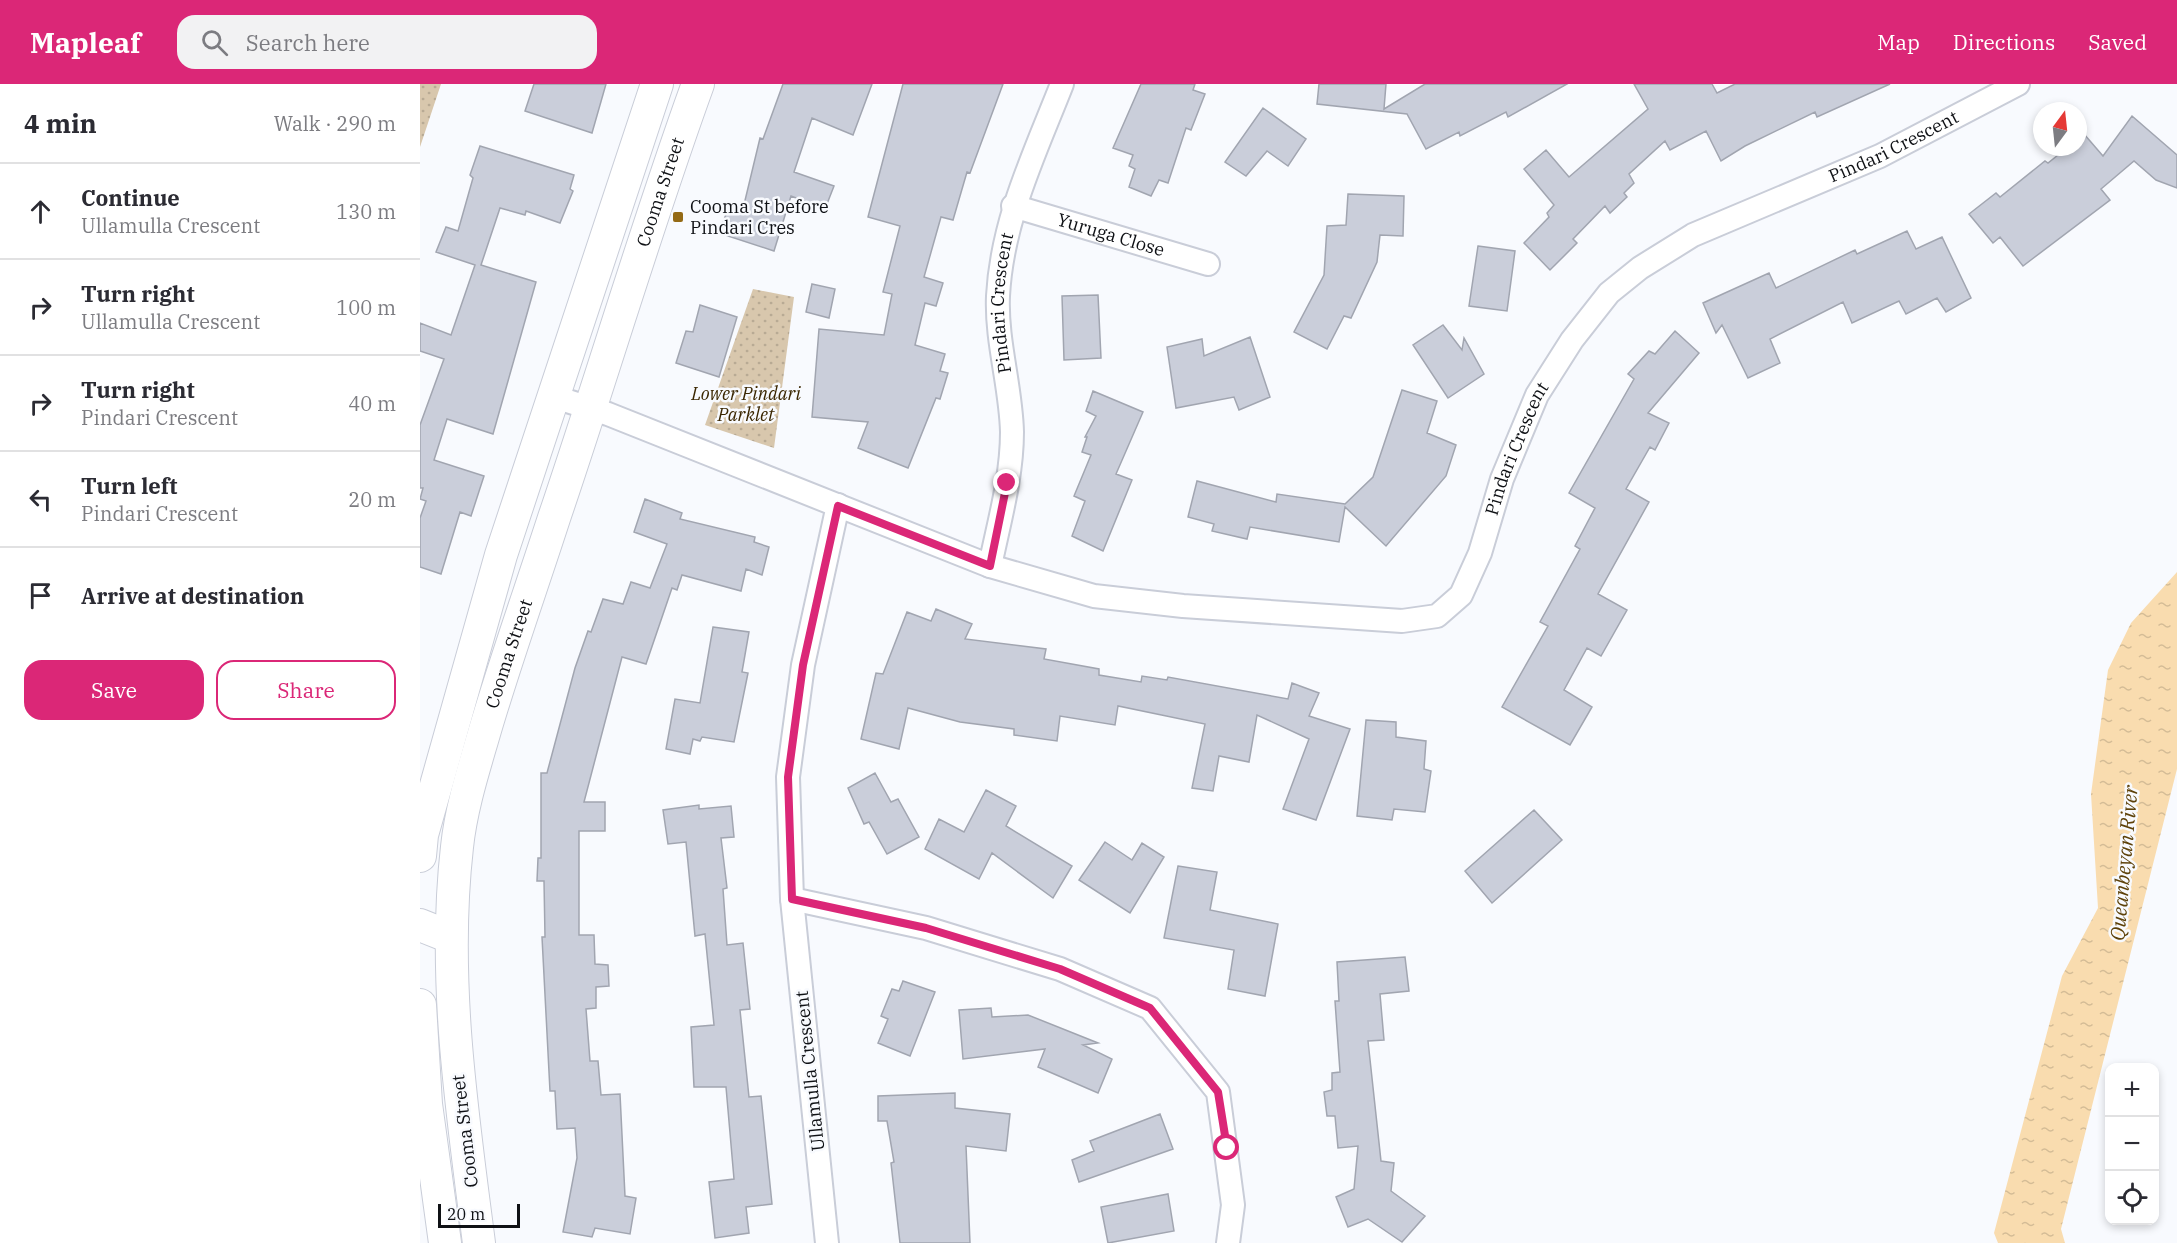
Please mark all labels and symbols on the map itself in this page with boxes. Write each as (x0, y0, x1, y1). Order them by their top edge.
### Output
north arrow (2033, 102, 2087, 156)
street label: Pindari Crescent (1825, 105, 1962, 187)
street label: Cooma Street (631, 134, 689, 249)
place label: Cooma St before Pindari Cres (690, 195, 829, 239)
street label: Yuruga Close (1055, 208, 1167, 261)
marker: Cooma St before Pindari Cres (671, 210, 685, 224)
street label: Pindari Crescent (986, 230, 1018, 375)
street label: Pindari Crescent (1480, 377, 1553, 518)
park label: Lower Pindari Parklet (690, 382, 801, 426)
route end (993, 469, 1019, 495)
street label: Cooma Street (480, 596, 537, 711)
water label: Queanbeyan River (2103, 783, 2144, 942)
street label: Ullamulla Crescent (790, 990, 829, 1153)
street label: Cooma Street (446, 1073, 483, 1189)
route start (1213, 1134, 1239, 1160)
scale bar (438, 1201, 520, 1228)

